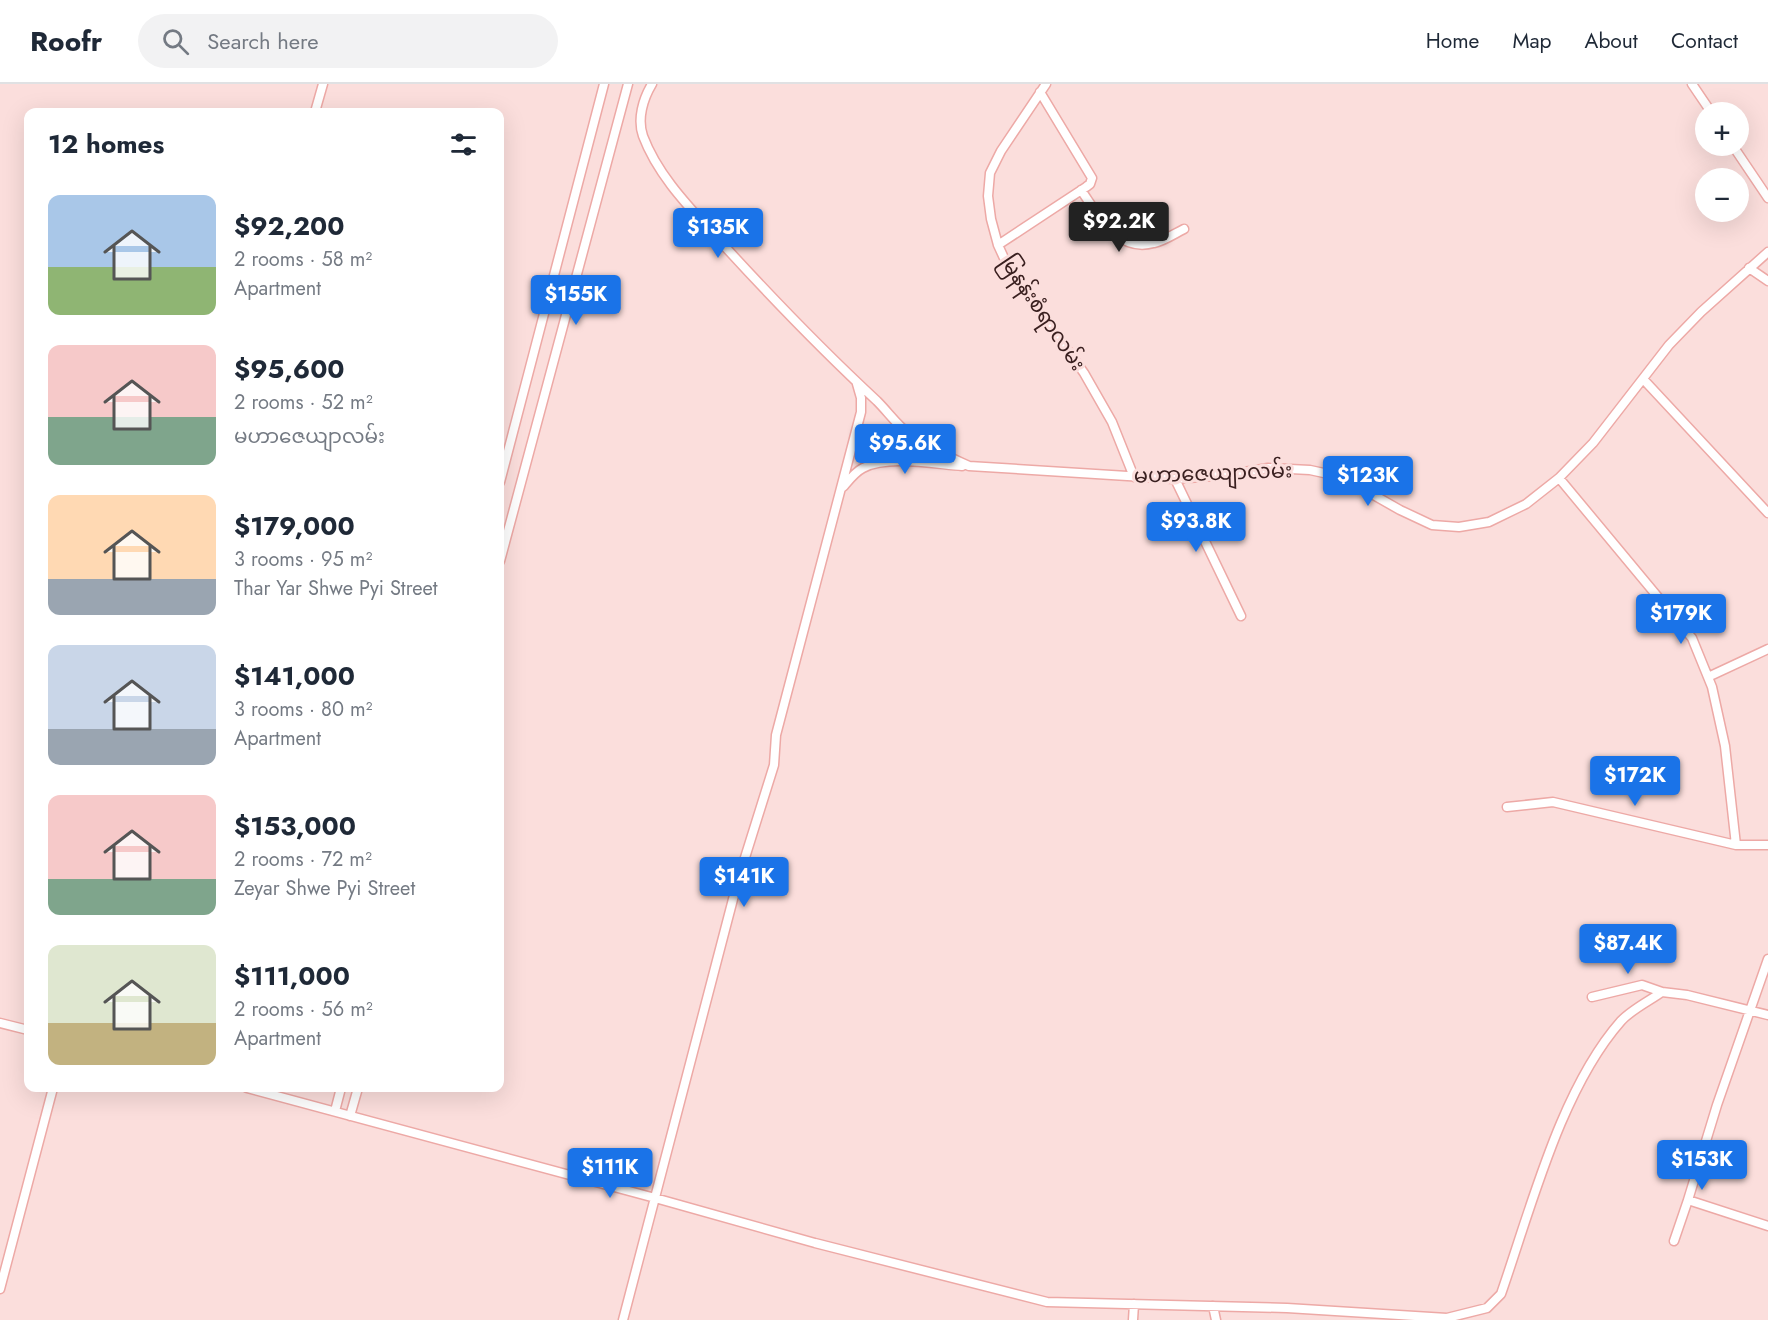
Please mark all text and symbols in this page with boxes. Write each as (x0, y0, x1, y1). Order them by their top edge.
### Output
search box (138, 14, 558, 68)
text: Roofr (30, 21, 102, 62)
icon: search (159, 25, 192, 58)
text: Search here (207, 25, 319, 57)
text: Home (1426, 26, 1479, 56)
text: Map (1512, 26, 1552, 56)
text: About (1585, 26, 1638, 56)
text: Contact (1671, 26, 1738, 56)
map controls (1695, 102, 1749, 222)
button: + (1695, 102, 1749, 156)
text: 12 homes (48, 125, 164, 163)
icon: filters (447, 128, 480, 161)
button: − (1695, 168, 1749, 222)
pin: $92.2K (1070, 202, 1168, 253)
text: $92,200 (234, 207, 345, 245)
text: $92.2K (1083, 207, 1155, 236)
pin: $135K (676, 208, 760, 259)
text: $135K (687, 213, 749, 242)
icon: home (96, 219, 168, 291)
text: 2 rooms · 58 m² (234, 245, 372, 274)
street label: မြနန်းစံရာလမ်း (992, 249, 1094, 378)
text: Apartment (234, 274, 321, 303)
pin: $155K (534, 275, 618, 326)
text: $155K (545, 280, 607, 309)
text: $95,600 (234, 350, 345, 388)
icon: home (96, 369, 168, 441)
text: 2 rooms · 52 m² (234, 388, 373, 417)
text: မဟာဇေယျာလမ်း (234, 422, 385, 451)
pin: $95.6K (856, 424, 954, 475)
text: $95.6K (869, 429, 941, 458)
street label: မဟာဇေယျာလမ်း (1133, 454, 1293, 494)
pin: $123K (1326, 456, 1410, 507)
text: $123K (1337, 461, 1399, 490)
pin: $93.8K (1147, 502, 1245, 553)
text: $179,000 (234, 507, 355, 545)
text: $93.8K (1161, 507, 1231, 536)
icon: home (96, 519, 168, 591)
text: 3 rooms · 95 m² (234, 545, 372, 574)
text: Thar Yar Shwe Pyi Street (234, 574, 438, 603)
pin: $179K (1639, 594, 1723, 645)
text: $179K (1650, 599, 1712, 628)
text: $141,000 (234, 657, 355, 695)
icon: home (96, 669, 168, 741)
text: 3 rooms · 80 m² (234, 695, 372, 724)
text: Apartment (234, 724, 321, 753)
pin: $172K (1593, 756, 1677, 807)
text: $172K (1604, 761, 1666, 790)
text: $153,000 (234, 807, 356, 845)
icon: home (96, 819, 168, 891)
text: 2 rooms · 72 m² (234, 845, 372, 874)
pin: $141K (702, 857, 786, 908)
text: $141K (714, 862, 774, 891)
text: Zeyar Shwe Pyi Street (234, 874, 415, 903)
pin: $87.4K (1579, 924, 1677, 975)
text: $87.4K (1593, 929, 1663, 958)
text: $111,000 (234, 957, 350, 995)
icon: home (96, 969, 168, 1041)
text: 2 rooms · 56 m² (234, 995, 373, 1024)
text: Apartment (234, 1024, 321, 1053)
pin: $153K (1660, 1140, 1744, 1191)
text: $153K (1671, 1145, 1733, 1174)
pin: $111K (568, 1148, 652, 1199)
text: $111K (582, 1153, 638, 1182)

